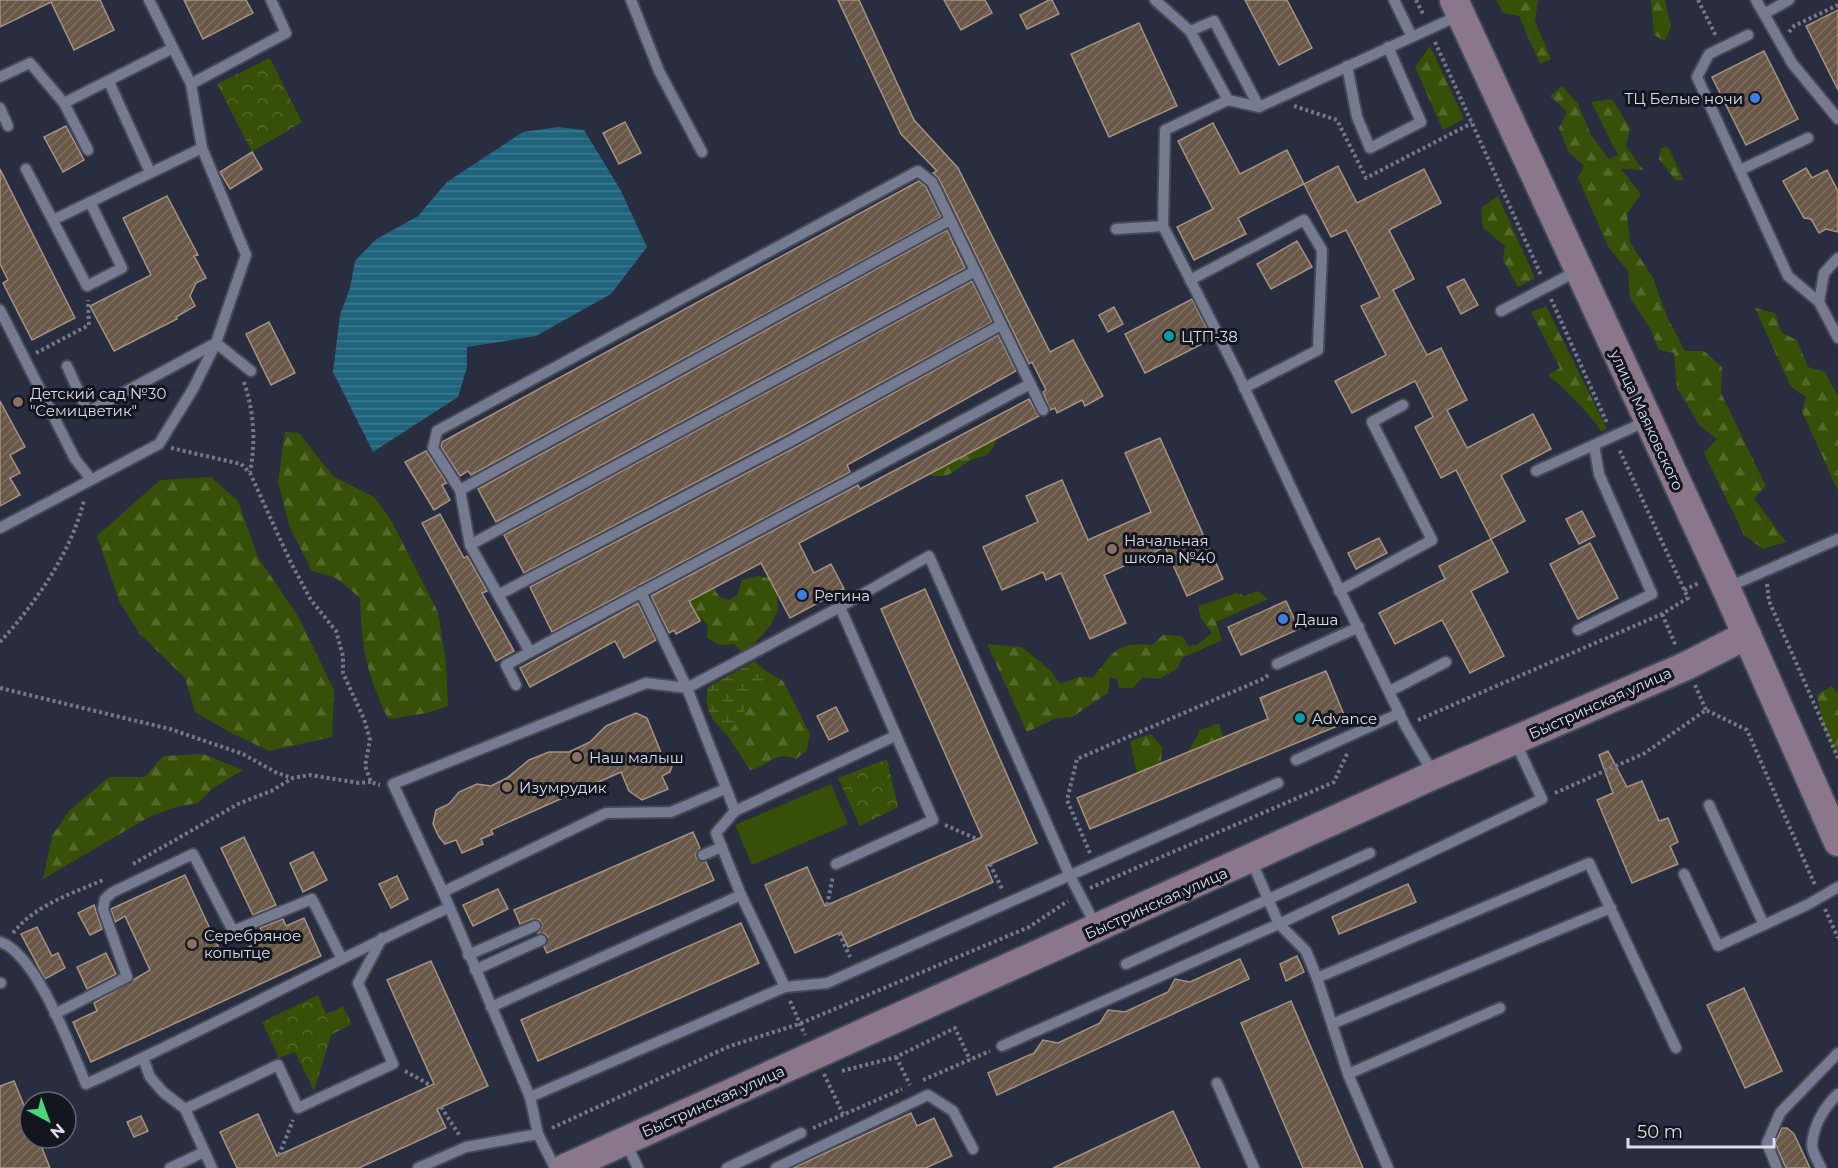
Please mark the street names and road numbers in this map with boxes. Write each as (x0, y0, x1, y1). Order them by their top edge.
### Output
street label: улица Маяковского (1606, 346, 1688, 493)
street label: Быстринская улица (1526, 663, 1674, 743)
street label: Быстринская улица (1082, 863, 1230, 943)
street label: Быстринская улица (639, 1061, 787, 1141)

